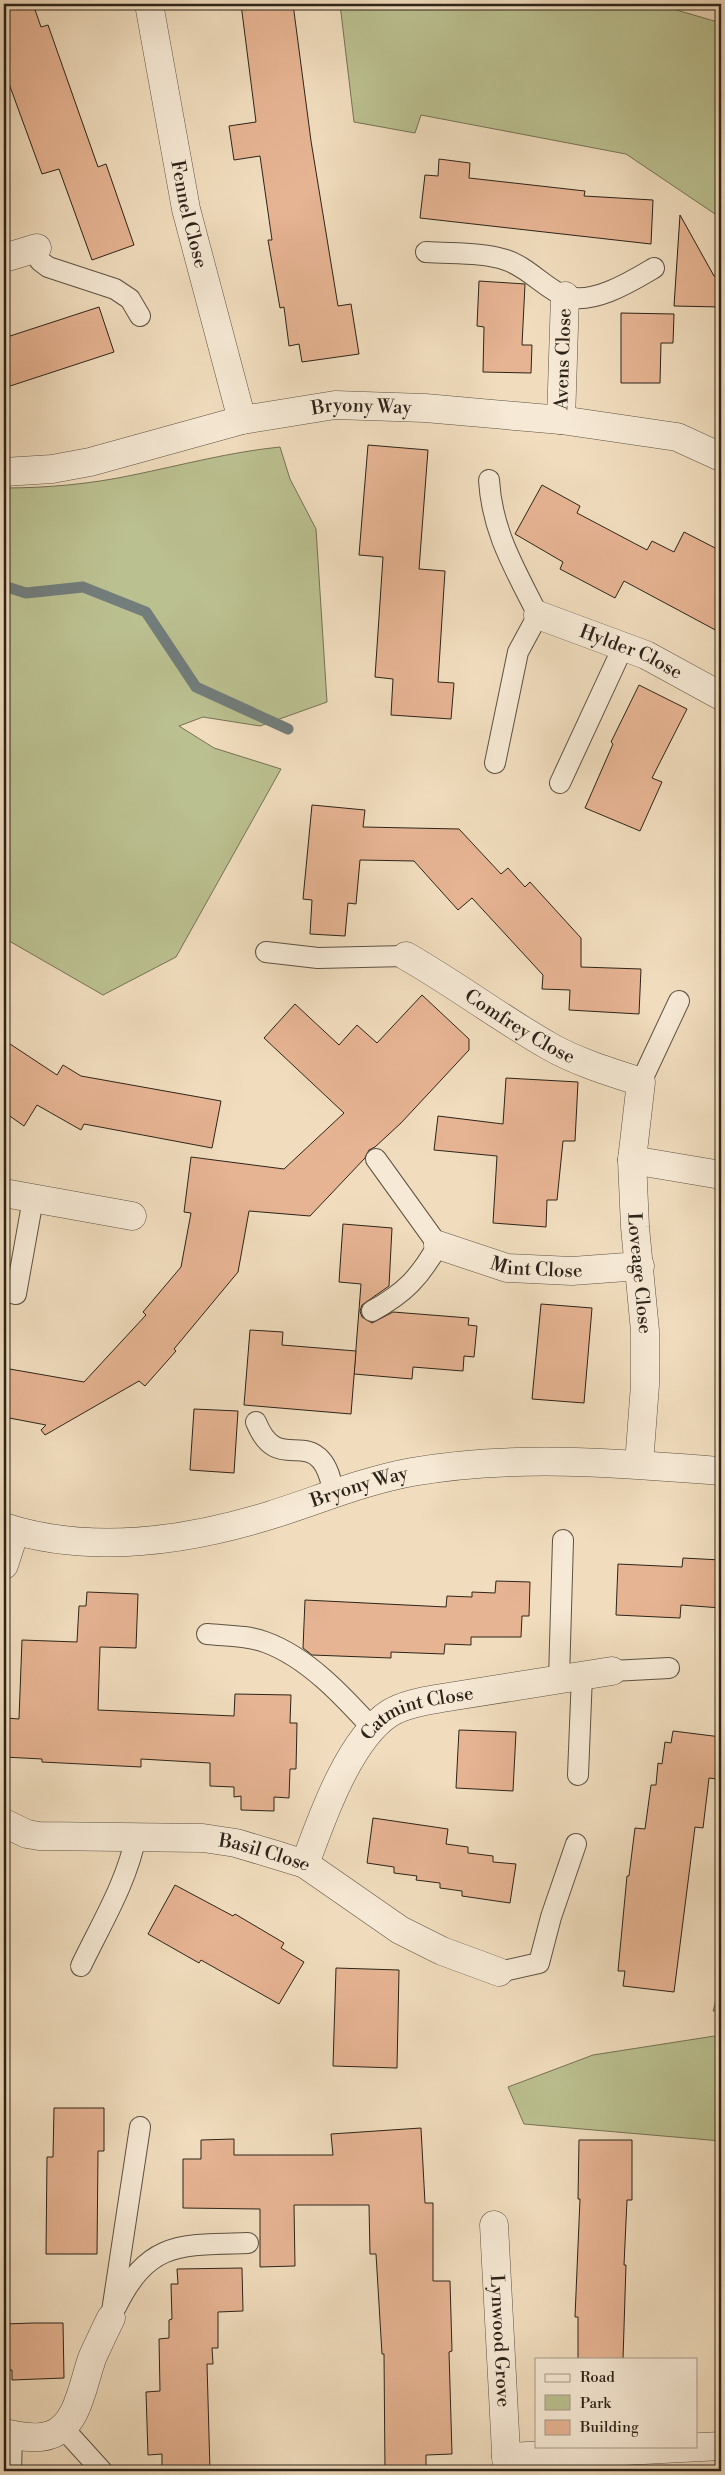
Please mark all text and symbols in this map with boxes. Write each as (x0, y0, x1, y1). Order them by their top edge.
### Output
street label: Fennel Close (165, 158, 213, 271)
street label: Avens Close (549, 308, 577, 411)
street label: Bryony Way (308, 393, 413, 421)
street label: Hylder Close (576, 619, 687, 685)
street label: Comfrey Close (460, 984, 579, 1069)
street label: Loveage Close (622, 1212, 657, 1335)
street label: Mint Close (487, 1251, 583, 1283)
street label: Bryony Way (306, 1461, 411, 1513)
street label: Catmint Close (355, 1681, 475, 1745)
street label: Basil Close (216, 1828, 316, 1877)
street label: Lynwood Grove (485, 2274, 516, 2408)
legend (535, 2358, 698, 2448)
text: Road (580, 2368, 615, 2387)
text: Park (580, 2394, 612, 2413)
text: Building (579, 2418, 639, 2437)

